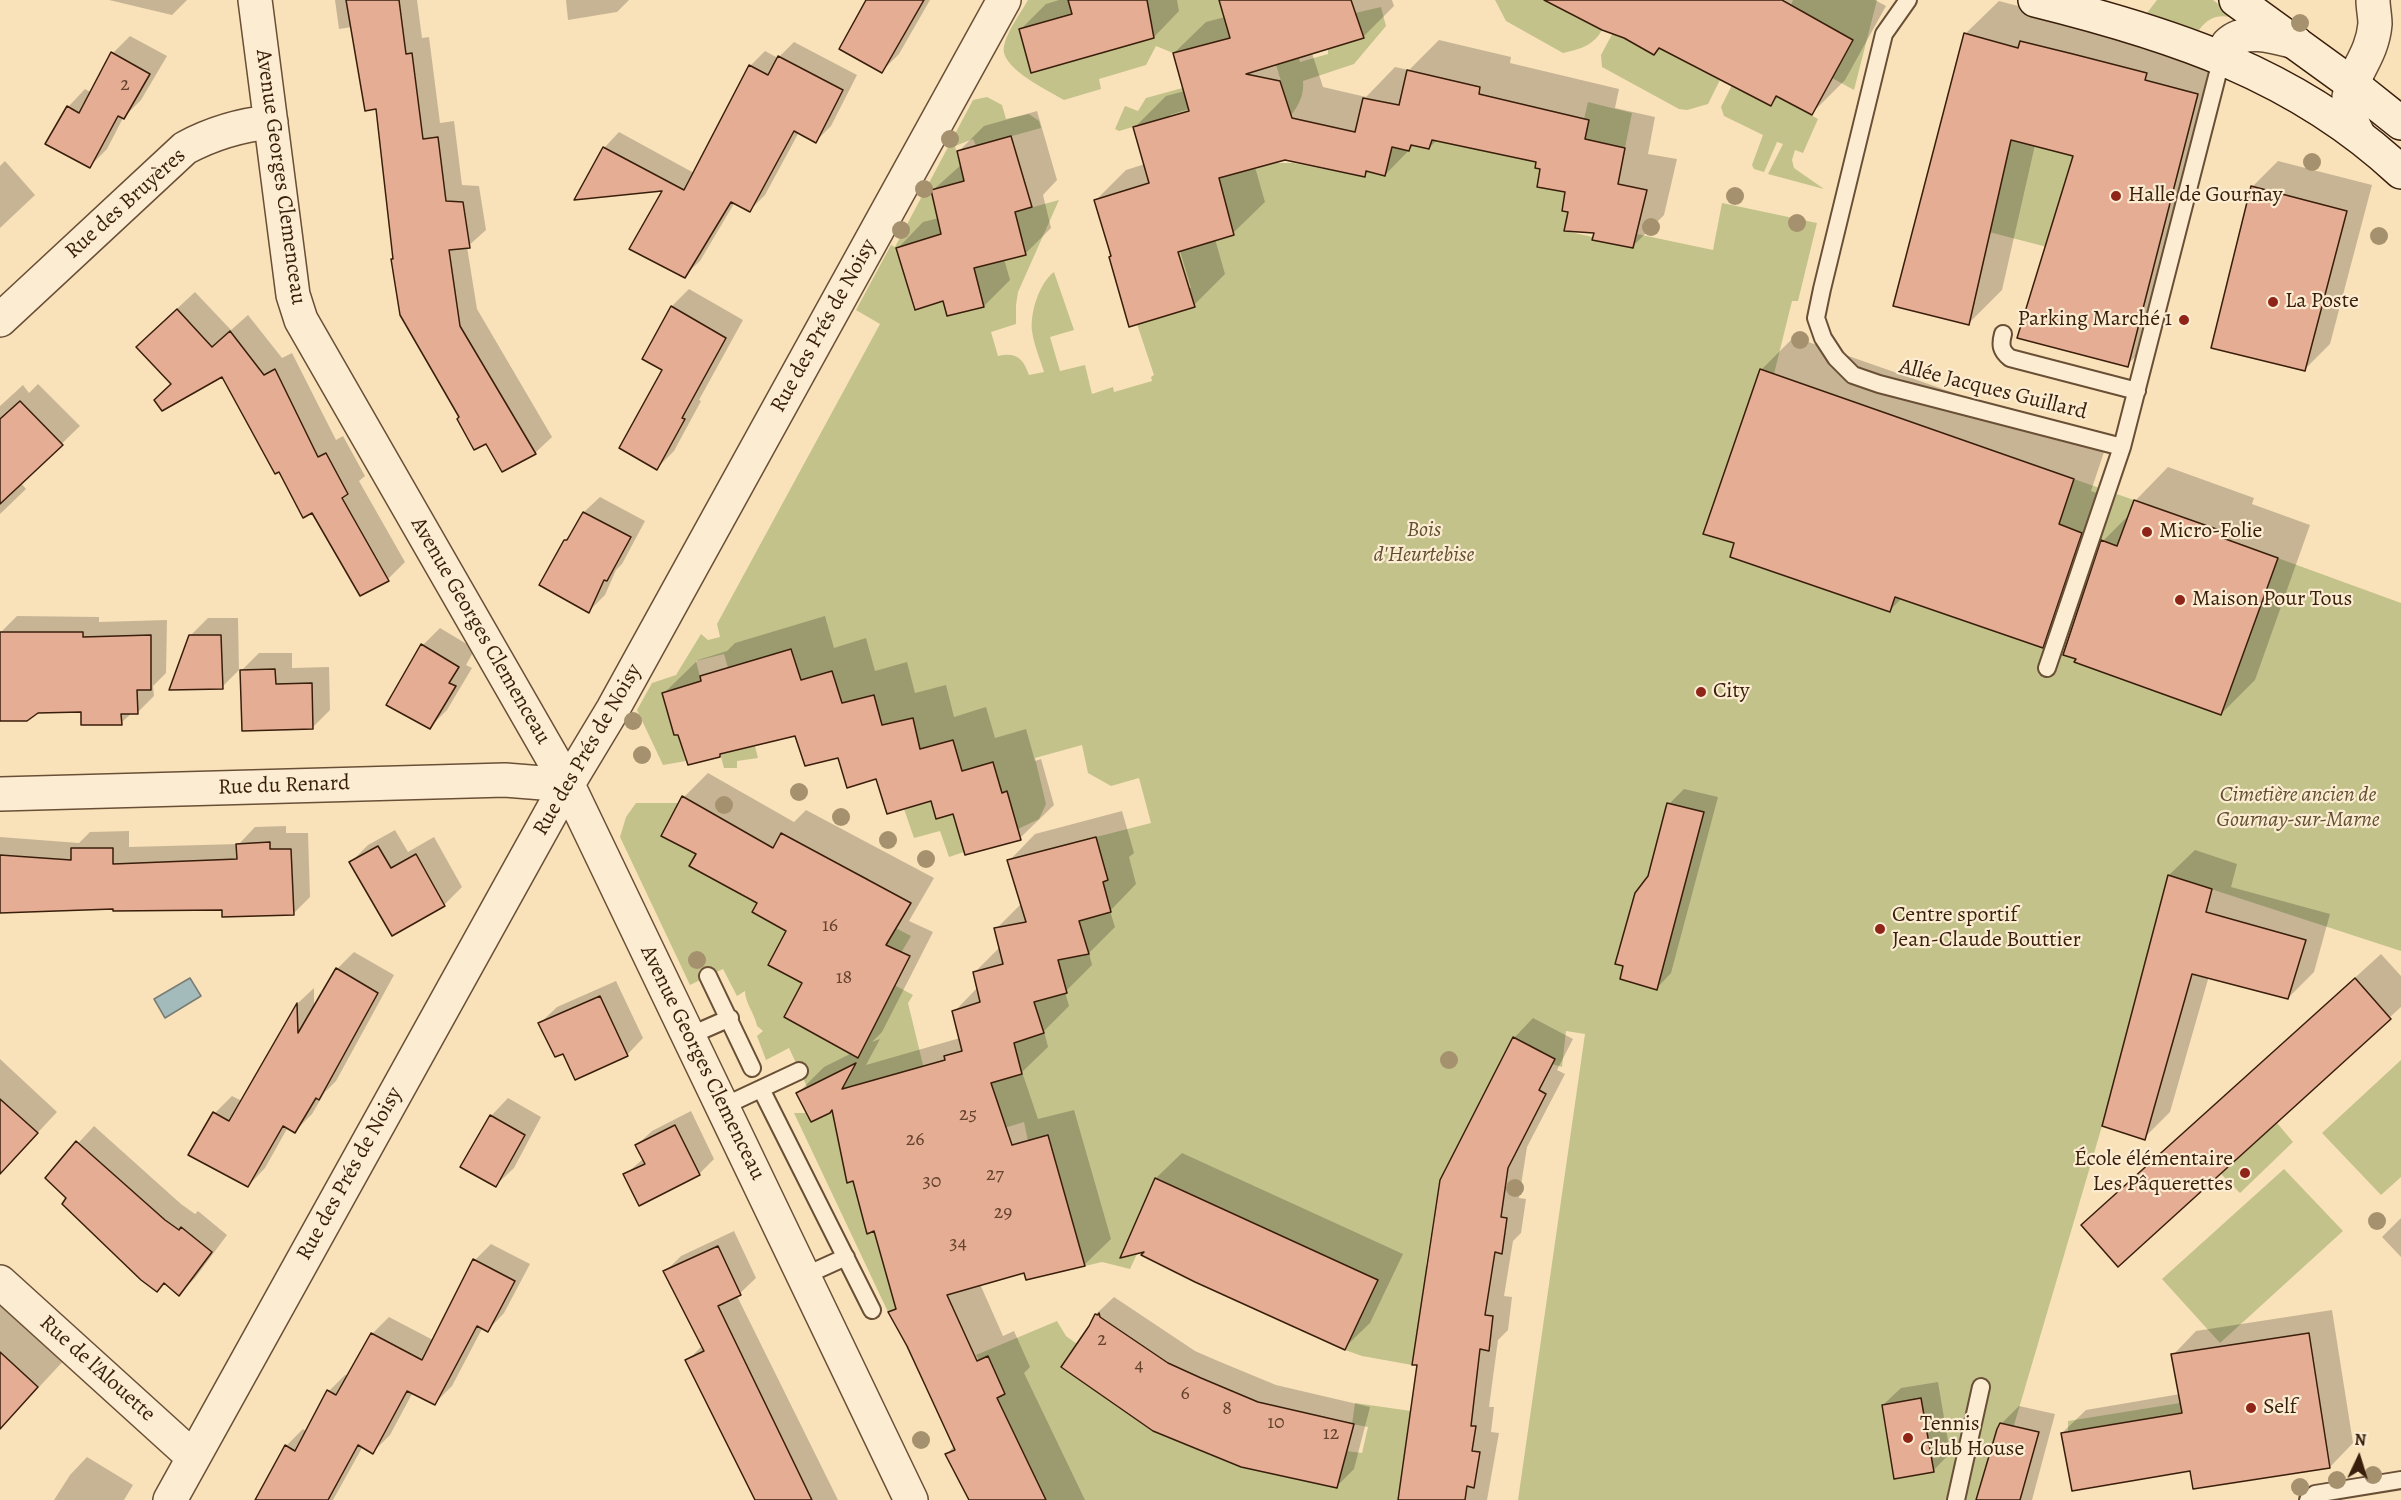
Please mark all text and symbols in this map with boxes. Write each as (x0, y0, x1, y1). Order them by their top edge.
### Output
street label: Avenue Georges Clemenceau (249, 48, 311, 306)
house number: 2 (120, 73, 130, 97)
street label: Rue des Bruyères (60, 143, 192, 265)
place label: Halle de Gournay (2128, 183, 2283, 209)
marker: Halle de Gournay (2109, 189, 2123, 203)
street label: Rue des Prés de Noisy (765, 235, 883, 417)
place label: La Poste (2285, 289, 2359, 315)
marker: La Poste (2266, 295, 2280, 309)
place label: Parking Marché 1 (2017, 307, 2172, 333)
marker: Parking Marché 1 (2177, 313, 2191, 327)
street label: Allée Jacques Guillard (1896, 354, 2090, 426)
street label: Avenue Georges Clemenceau (404, 513, 556, 749)
park label: Bois d'Heurtebise (1374, 518, 1474, 570)
place label: Micro-Folie (2159, 519, 2262, 545)
marker: Micro-Folie (2140, 525, 2154, 539)
place label: Maison Pour Tous (2192, 587, 2352, 613)
marker: Maison Pour Tous (2173, 593, 2187, 607)
street label: Rue des Prés de Noisy (528, 659, 648, 841)
place label: City (1713, 679, 1750, 705)
marker: City (1694, 685, 1708, 699)
street label: Rue du Renard (218, 771, 350, 801)
park label: Cimetière ancien de Gournay-sur-Marne (2216, 783, 2380, 834)
place label: Centre sportif Jean-Claude Bouttier (1892, 903, 2081, 954)
house number: 16 (822, 914, 838, 938)
marker: Centre sportif Jean-Claude Bouttier (1873, 922, 1887, 936)
street label: Avenue Georges Clemenceau (634, 941, 770, 1185)
house number: 18 (836, 966, 852, 990)
street label: Rue des Prés de Noisy (291, 1083, 409, 1265)
house number: 25 (959, 1103, 977, 1127)
house number: 26 (906, 1128, 924, 1152)
place label: École élémentaire Les Pâquerettes (2074, 1147, 2233, 1198)
house number: 27 (986, 1163, 1004, 1187)
marker: École élémentaire Les Pâquerettes (2238, 1166, 2252, 1180)
house number: 30 (923, 1170, 941, 1194)
house number: 29 (994, 1201, 1012, 1225)
house number: 34 (949, 1232, 967, 1256)
street label: Rue de l'Alouette (34, 1310, 160, 1428)
house number: 2 (1097, 1328, 1107, 1352)
house number: 4 (1134, 1354, 1144, 1378)
house number: 6 (1180, 1382, 1190, 1406)
place label: Self (2263, 1395, 2297, 1421)
house number: 8 (1222, 1397, 1232, 1421)
marker: Self (2244, 1401, 2258, 1415)
house number: 10 (1267, 1411, 1285, 1435)
place label: Tennis Club House (1920, 1412, 2024, 1464)
house number: 12 (1323, 1422, 1339, 1446)
north arrow (2329, 1428, 2389, 1488)
text: N (2354, 1429, 2367, 1451)
marker: Tennis Club House (1901, 1431, 1915, 1445)

